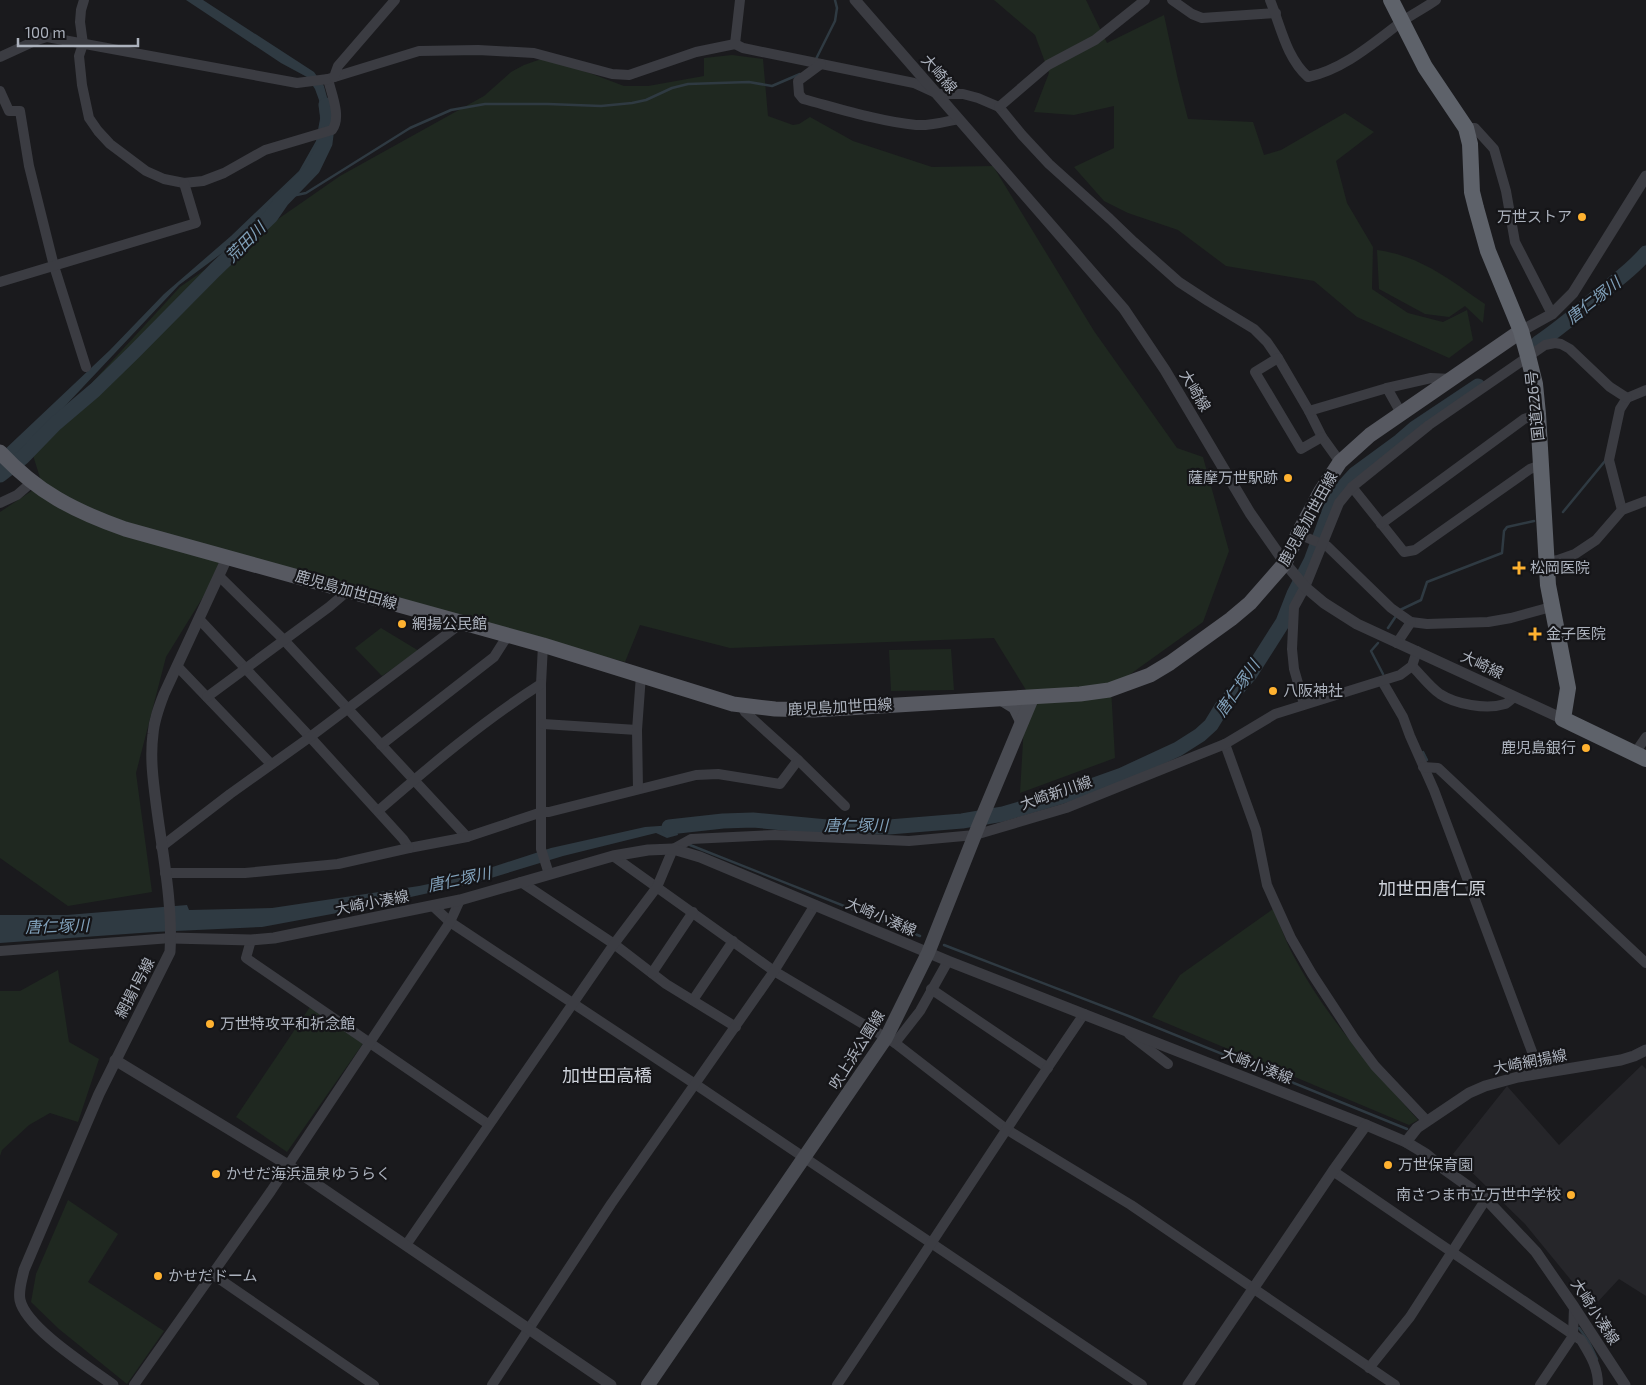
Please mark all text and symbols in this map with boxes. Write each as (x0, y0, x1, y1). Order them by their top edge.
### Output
scale bar (18, 15, 138, 47)
text: 100 m (25, 23, 66, 41)
street label: 大崎線 (918, 50, 961, 96)
place label: 万世ストア (1497, 207, 1572, 225)
marker: 万世ストア (1576, 211, 1588, 223)
water label: 荒田川 (221, 217, 270, 265)
water label: 唐仁塚川 (1562, 271, 1625, 327)
street label: 大崎線 (1177, 367, 1215, 414)
street label: 国道226号 (1521, 370, 1547, 442)
place label: 薩摩万世駅跡 (1188, 468, 1278, 486)
street label: 鹿児島加世田線 (1274, 468, 1340, 569)
marker: 薩摩万世駅跡 (1282, 472, 1294, 484)
place label: 松岡医院 (1530, 558, 1590, 576)
marker: 松岡医院 (1512, 561, 1526, 575)
street label: 鹿児島加世田線 (293, 566, 399, 612)
place label: 網揚公民館 (412, 614, 487, 632)
marker: 網揚公民館 (396, 618, 408, 630)
place label: 金子医院 (1546, 624, 1606, 642)
marker: 金子医院 (1528, 627, 1542, 641)
street label: 大崎線 (1458, 646, 1507, 682)
water label: 唐仁塚川 (1210, 654, 1264, 719)
place label: 八阪神社 (1283, 681, 1343, 699)
marker: 八阪神社 (1267, 685, 1279, 697)
street label: 鹿児島加世田線 (787, 694, 893, 718)
place label: 鹿児島銀行 (1501, 738, 1576, 756)
marker: 鹿児島銀行 (1580, 742, 1592, 754)
street label: 大崎新川線 (1017, 771, 1094, 813)
water label: 唐仁塚川 (824, 815, 890, 834)
water label: 唐仁塚川 (426, 862, 494, 894)
district label: 加世田唐仁原 (1378, 877, 1486, 899)
street label: 大崎小湊線 (333, 886, 410, 918)
street label: 大崎小湊線 (843, 893, 919, 939)
water label: 唐仁塚川 (25, 915, 91, 936)
street label: 網揚1号線 (111, 954, 158, 1021)
street label: 吹上浜公園線 (825, 1007, 888, 1092)
place label: 万世特攻平和祈念館 (220, 1014, 355, 1032)
marker: 万世特攻平和祈念館 (204, 1018, 216, 1030)
street label: 大崎小湊線 (1219, 1043, 1296, 1087)
street label: 大崎網揚線 (1491, 1045, 1568, 1077)
district label: 加世田高橋 (562, 1064, 652, 1086)
place label: 万世保育園 (1398, 1155, 1473, 1173)
marker: 万世保育園 (1382, 1159, 1394, 1171)
place label: かせだ海浜温泉ゆうらく (226, 1164, 391, 1182)
marker: かせだ海浜温泉ゆうらく (210, 1168, 222, 1180)
place label: 南さつま市立万世中学校 (1396, 1185, 1561, 1203)
marker: 南さつま市立万世中学校 (1565, 1189, 1577, 1201)
place label: かせだドーム (168, 1266, 258, 1284)
marker: かせだドーム (152, 1270, 164, 1282)
street label: 大崎小湊線 (1568, 1275, 1624, 1348)

